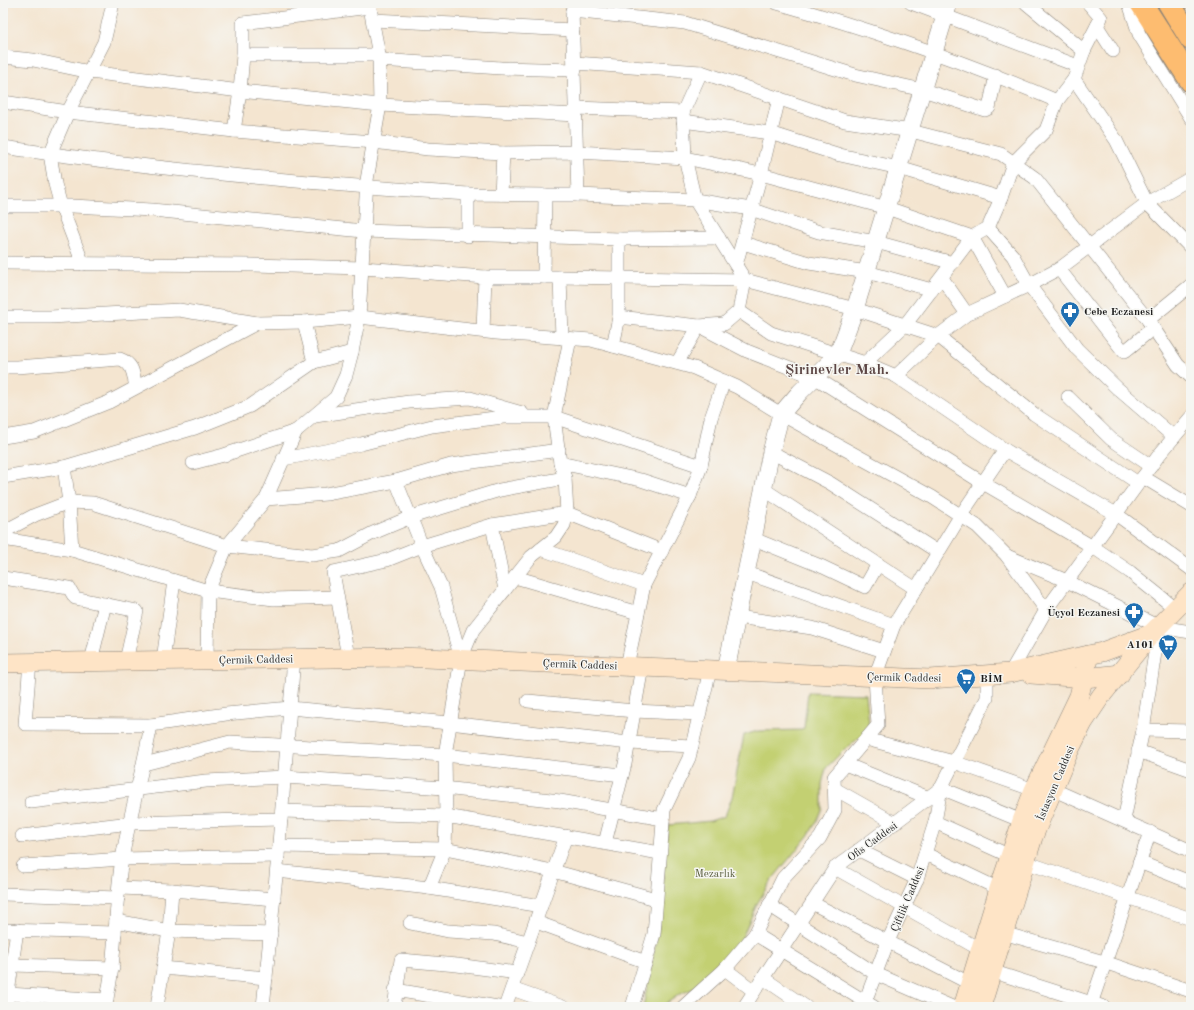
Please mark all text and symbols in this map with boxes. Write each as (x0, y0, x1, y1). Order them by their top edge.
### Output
pharmacy icon: Cebe Eczanesi (1059, 300, 1081, 328)
place label: Cebe Eczanesi (1084, 307, 1153, 318)
district label: Şirinevler Mah. (785, 363, 889, 378)
pharmacy icon: Üçyol Eczanesi (1123, 601, 1145, 629)
place label: Üçyol Eczanesi (1047, 605, 1120, 619)
supermarket icon: A101 (1157, 633, 1179, 661)
place label: A101 (1127, 640, 1154, 651)
street label: Çermik Caddesi (219, 654, 293, 667)
street label: Çermik Caddesi (543, 659, 617, 672)
supermarket icon: BİM (955, 667, 977, 695)
street label: Çermik Caddesi (867, 672, 941, 685)
place label: BİM (980, 672, 1003, 685)
street label: İstasyon Caddesi (1034, 744, 1077, 823)
street label: Ofis Caddesi (846, 821, 900, 864)
street label: Çiftlik Caddesi (890, 865, 927, 934)
park label: Mezarlık (695, 869, 736, 880)

